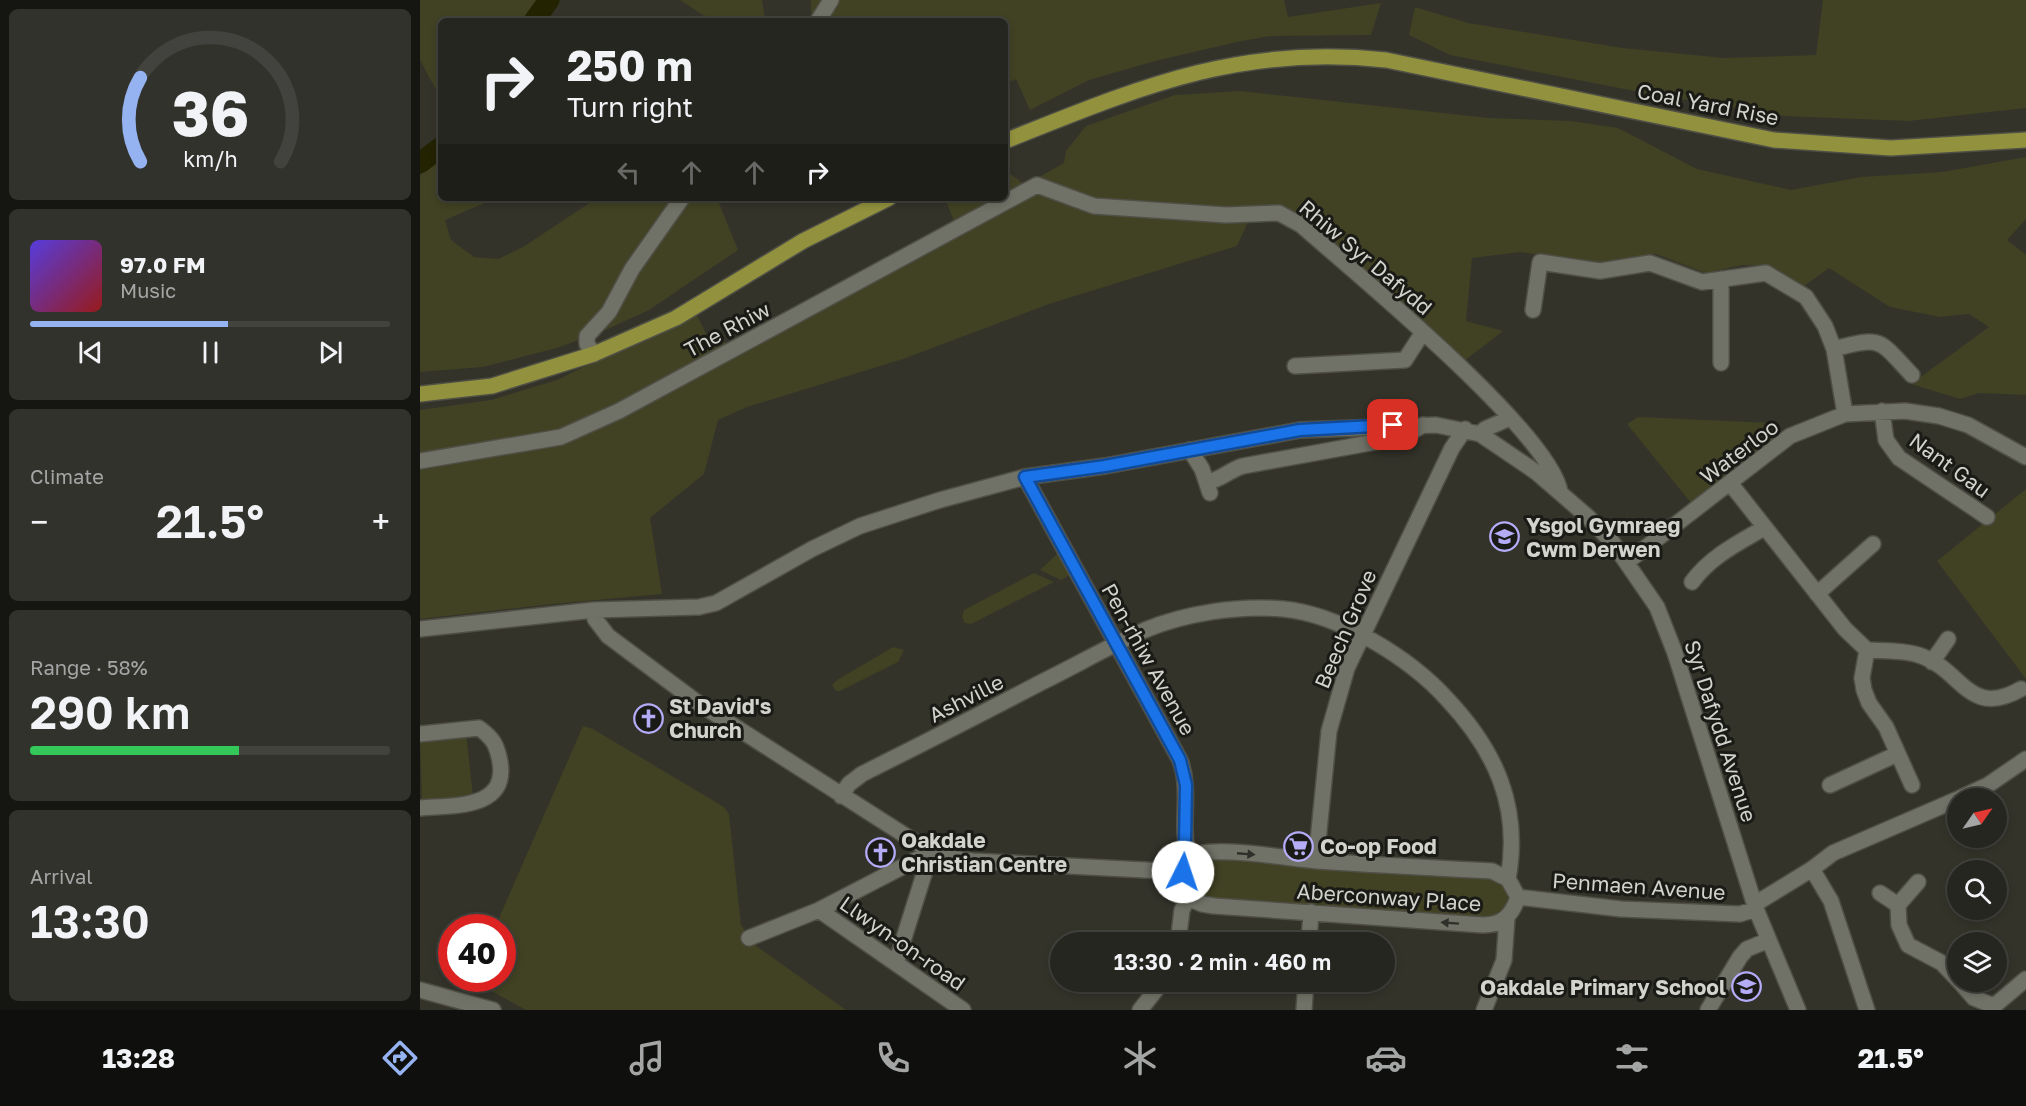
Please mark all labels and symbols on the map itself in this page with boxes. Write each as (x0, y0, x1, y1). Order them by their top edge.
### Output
street label: Coal Yard Rise (1635, 78, 1781, 130)
street label: Rhiw Syr Dafydd (1294, 194, 1438, 320)
street label: The Rhiw (680, 296, 774, 362)
pin (1367, 399, 1418, 450)
street label: Waterloo (1695, 413, 1783, 489)
street label: Nant Gau (1905, 427, 1995, 503)
place label: Ysgol Gymraeg Cwm Derwen (1526, 512, 1680, 562)
school or university icon: Ysgol Gymraeg Cwm Derwen (1489, 521, 1521, 553)
street label: Beech Grove (1308, 566, 1382, 692)
street label: Pen-rhiw Avenue (1096, 578, 1202, 740)
street label: Syr Dafydd Avenue (1679, 637, 1763, 825)
street label: Ashville (924, 668, 1008, 728)
place label: St David's Church (669, 693, 772, 743)
church icon: St David's Church (632, 702, 664, 734)
north arrow (1947, 788, 2007, 848)
place label: Oakdale Christian Centre (901, 827, 1067, 877)
supermarket icon: Co-op Food (1283, 830, 1315, 862)
place label: Co-op Food (1320, 833, 1437, 859)
church icon: Oakdale Christian Centre (864, 836, 896, 868)
position arrow (1151, 840, 1215, 904)
one-way arrow (1236, 849, 1255, 859)
street label: Penmaen Avenue (1552, 867, 1726, 905)
street label: Aberconway Place (1296, 878, 1482, 916)
street label: Llwyn-on-road (835, 890, 971, 996)
speed limit sign: 40 (438, 914, 516, 992)
one-way arrow (1441, 918, 1460, 928)
school or university icon: Oakdale Primary School (1731, 971, 1763, 1003)
place label: Oakdale Primary School (1480, 974, 1726, 1000)

